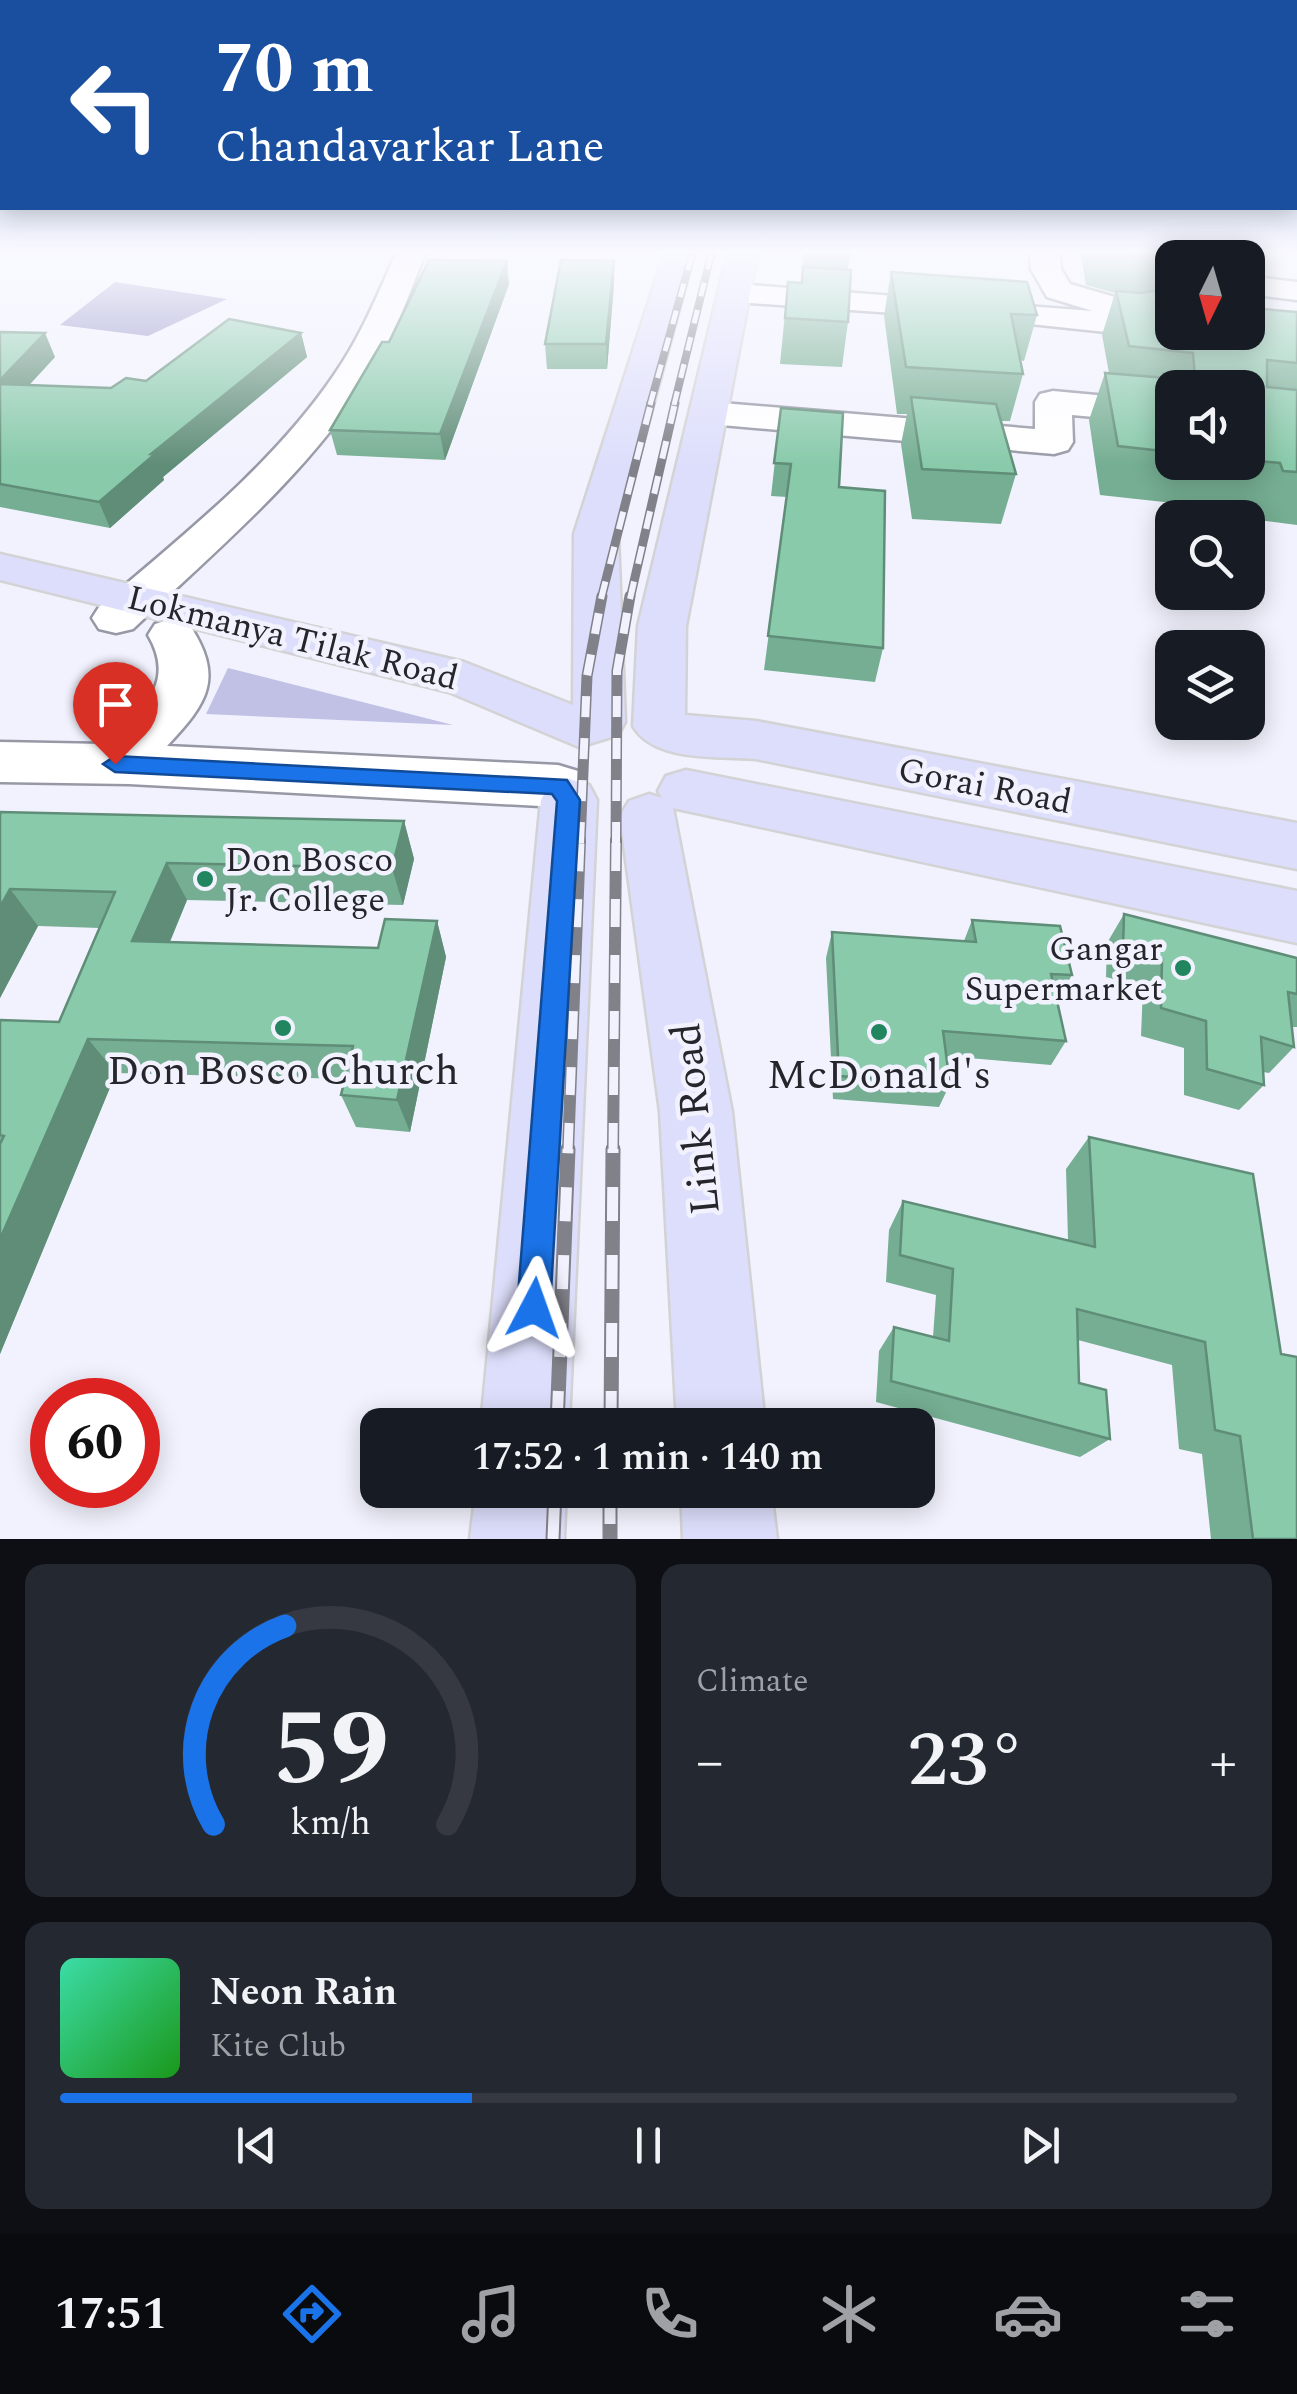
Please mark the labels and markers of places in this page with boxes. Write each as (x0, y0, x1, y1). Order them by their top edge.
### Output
pin (73, 662, 158, 765)
place label: Don Bosco Jr. College (225, 834, 393, 927)
marker: Don Bosco Jr. College (194, 868, 216, 890)
place label: Gangar Supermarket (965, 923, 1163, 1016)
marker: Gangar Supermarket (1172, 957, 1194, 979)
marker: Don Bosco Church (272, 1017, 294, 1039)
marker: McDonald's (868, 1021, 890, 1043)
place label: Don Bosco Church (107, 1040, 459, 1103)
place label: McDonald's (767, 1044, 991, 1107)

